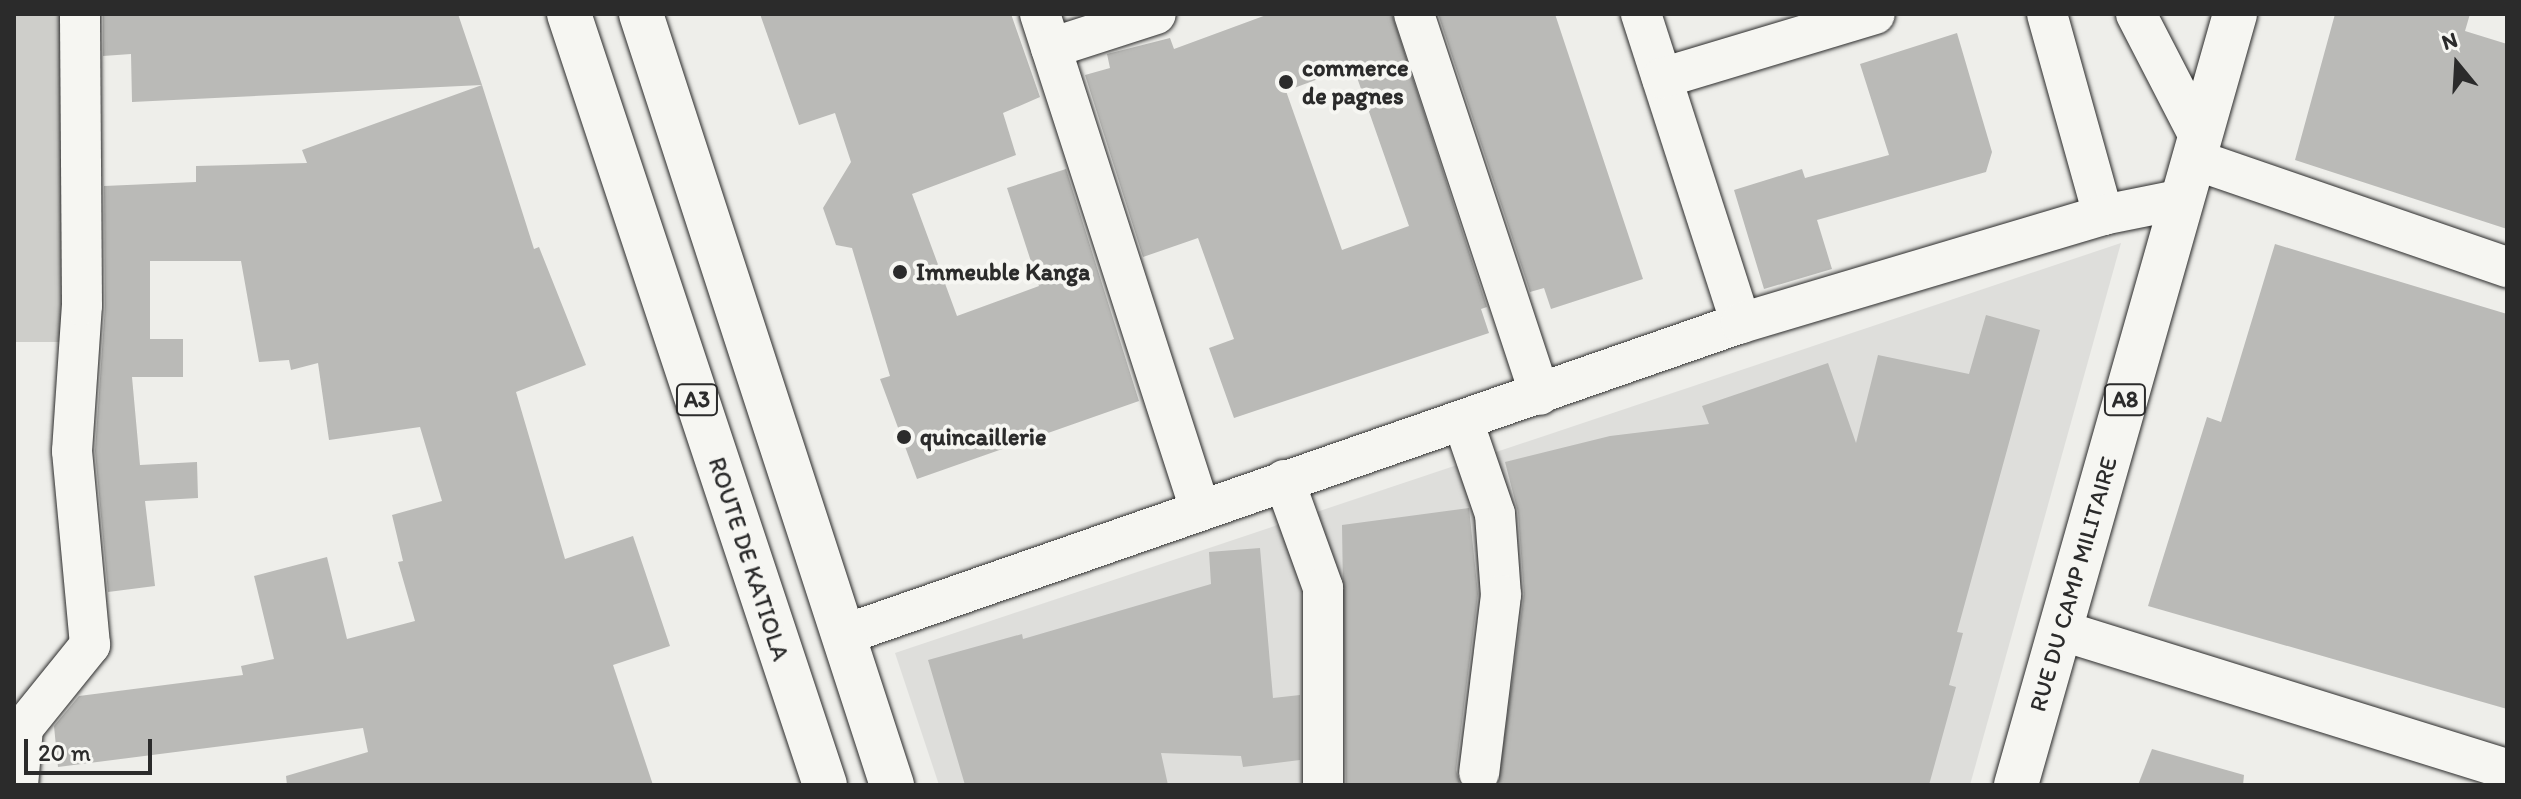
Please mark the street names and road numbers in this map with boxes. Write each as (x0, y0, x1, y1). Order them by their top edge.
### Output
road number: A3 (675, 382, 719, 418)
road number: A8 (2103, 382, 2147, 418)
street label: RUE DU CAMP MILITAIRE (2022, 451, 2124, 717)
street label: ROUTE DE KATIOLA (703, 455, 795, 663)

